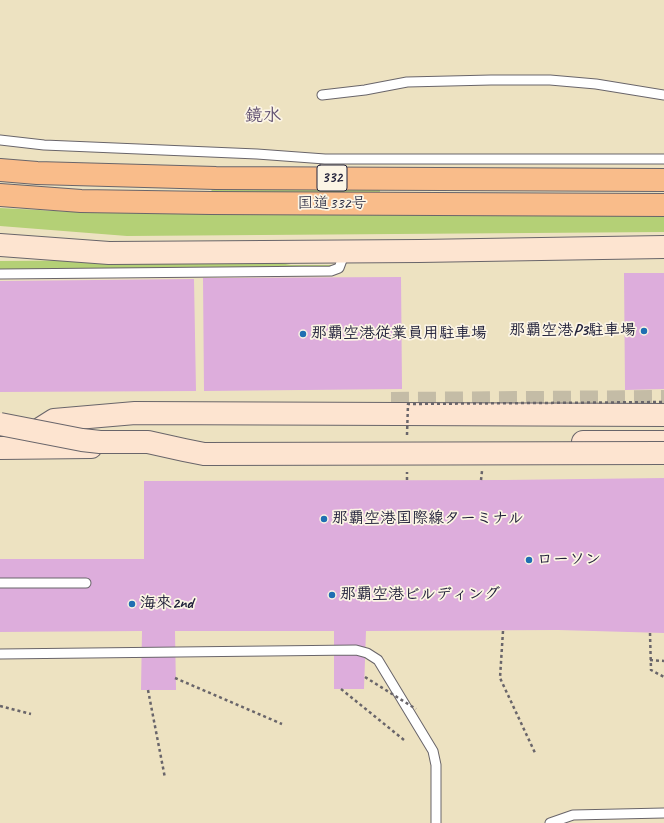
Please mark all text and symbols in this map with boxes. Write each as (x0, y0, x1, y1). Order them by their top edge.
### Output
district label: 鏡水 (245, 105, 281, 127)
road number: 332 (317, 165, 347, 191)
street label: 国道332号 (297, 194, 367, 214)
place label: 那覇空港P3駐車場 (509, 321, 636, 341)
place label: 那覇空港従業員用駐車場 (311, 324, 487, 344)
marker: 那覇空港P3駐車場 (639, 326, 649, 336)
marker: 那覇空港従業員用駐車場 (298, 329, 308, 339)
place label: 那覇空港国際線ターミナル (332, 509, 524, 529)
marker: 那覇空港国際線ターミナル (319, 514, 329, 524)
place label: ローソン (537, 550, 601, 570)
marker: ローソン (524, 555, 534, 565)
place label: 那覇空港ビルディング (340, 585, 500, 605)
marker: 那覇空港ビルディング (327, 590, 337, 600)
place label: 海來2nd (140, 594, 193, 614)
marker: 海來2nd (127, 599, 137, 609)

